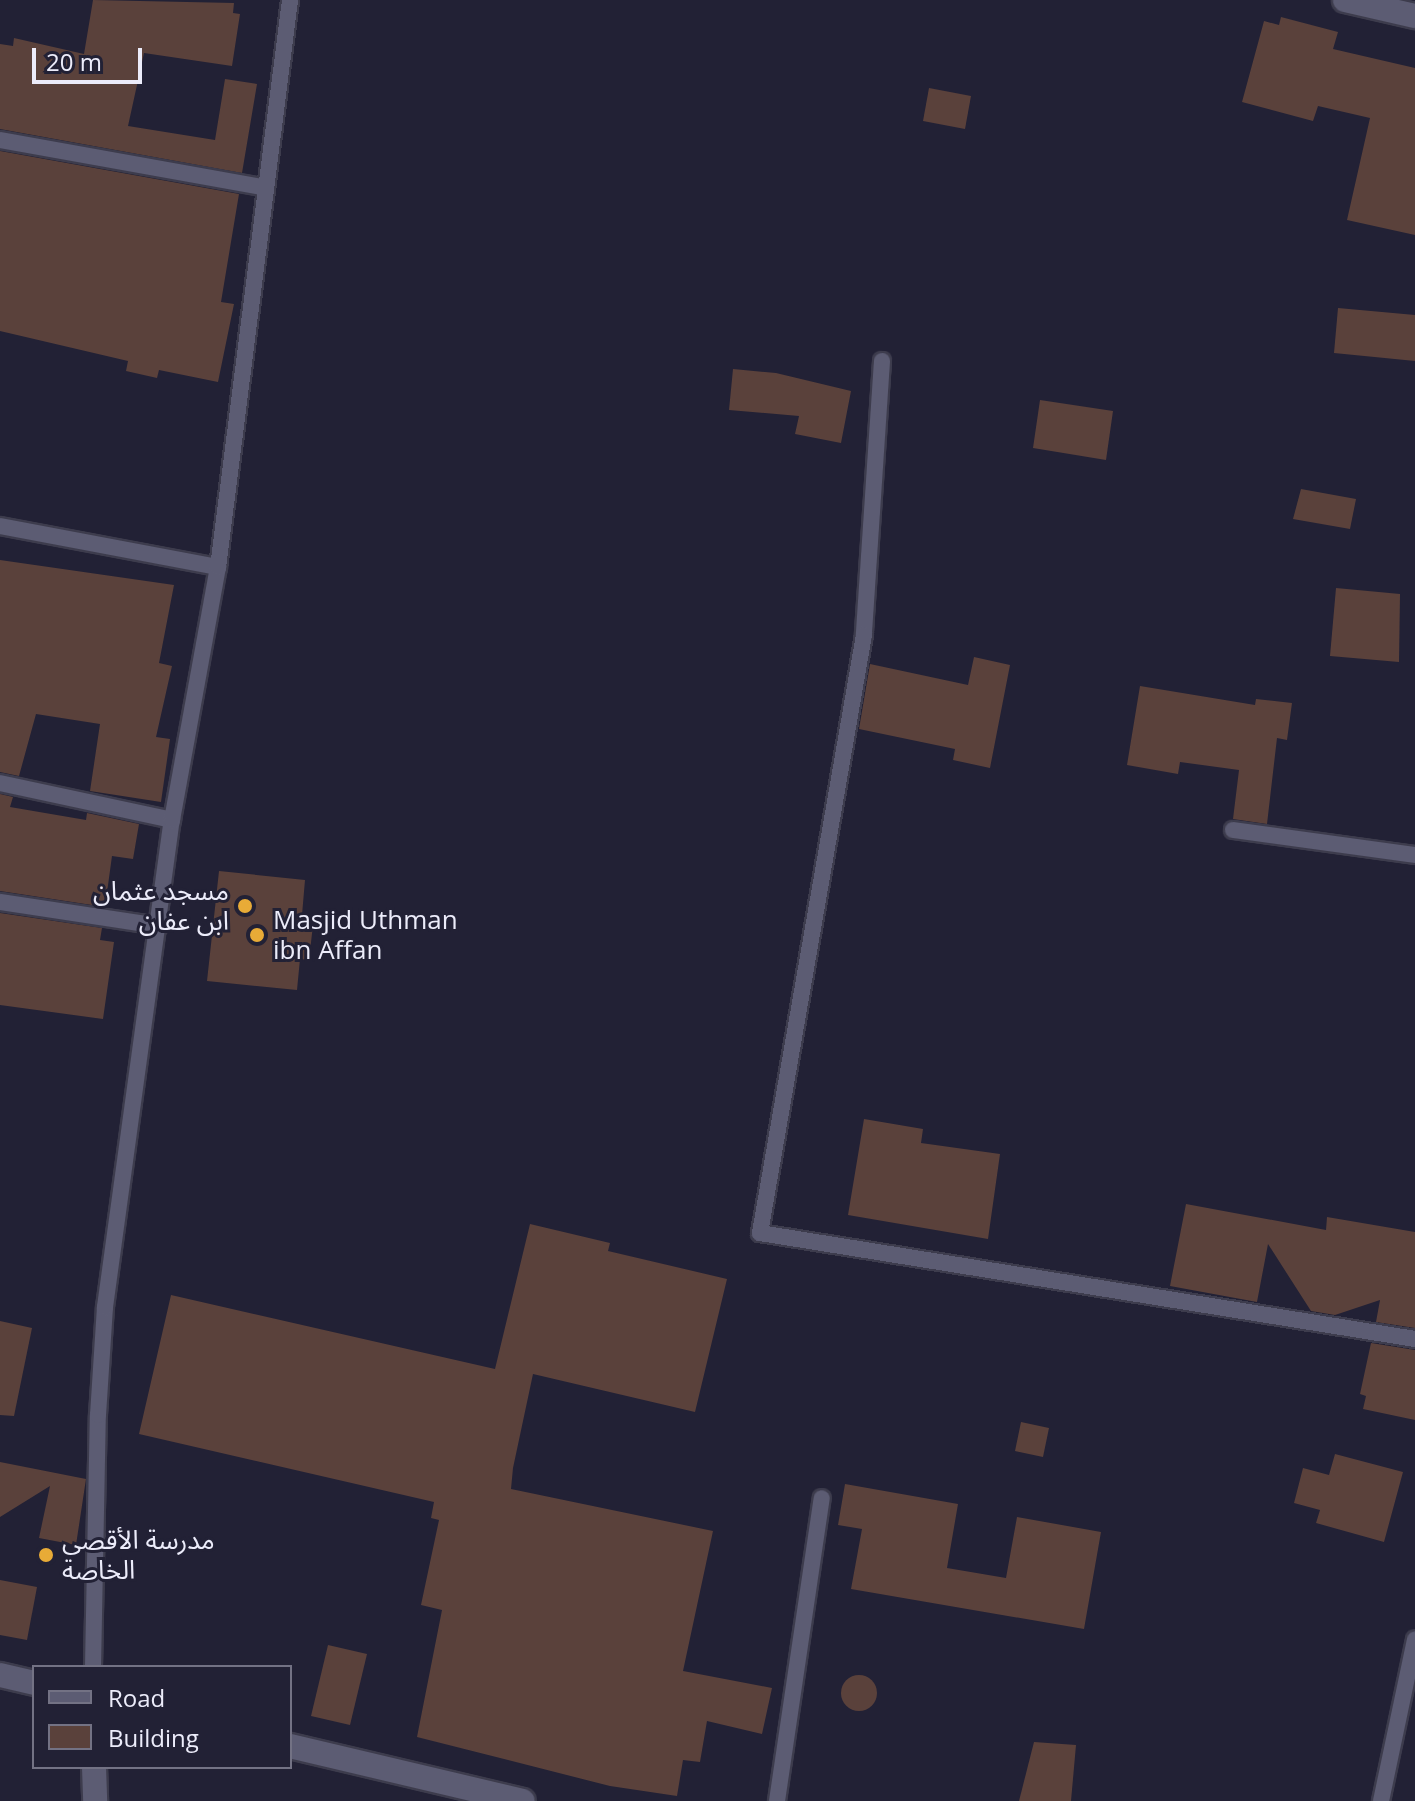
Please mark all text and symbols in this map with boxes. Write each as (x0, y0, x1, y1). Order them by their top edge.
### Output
scale bar (36, 32, 146, 82)
text: 20 m (46, 45, 102, 78)
place label: مسجد عثمان ابن عفان (93, 875, 229, 936)
marker: مسجد عثمان ابن عفان (236, 897, 254, 915)
place label: Masjid Uthman ibn Affan (273, 904, 458, 966)
marker: Masjid Uthman ibn Affan (248, 926, 266, 944)
place label: مدرسة الأقصى الخاصة (62, 1524, 215, 1586)
marker: مدرسة الأقصى الخاصة (37, 1546, 55, 1564)
legend (32, 1665, 292, 1769)
text: Road (108, 1681, 165, 1714)
text: Building (108, 1721, 199, 1754)

